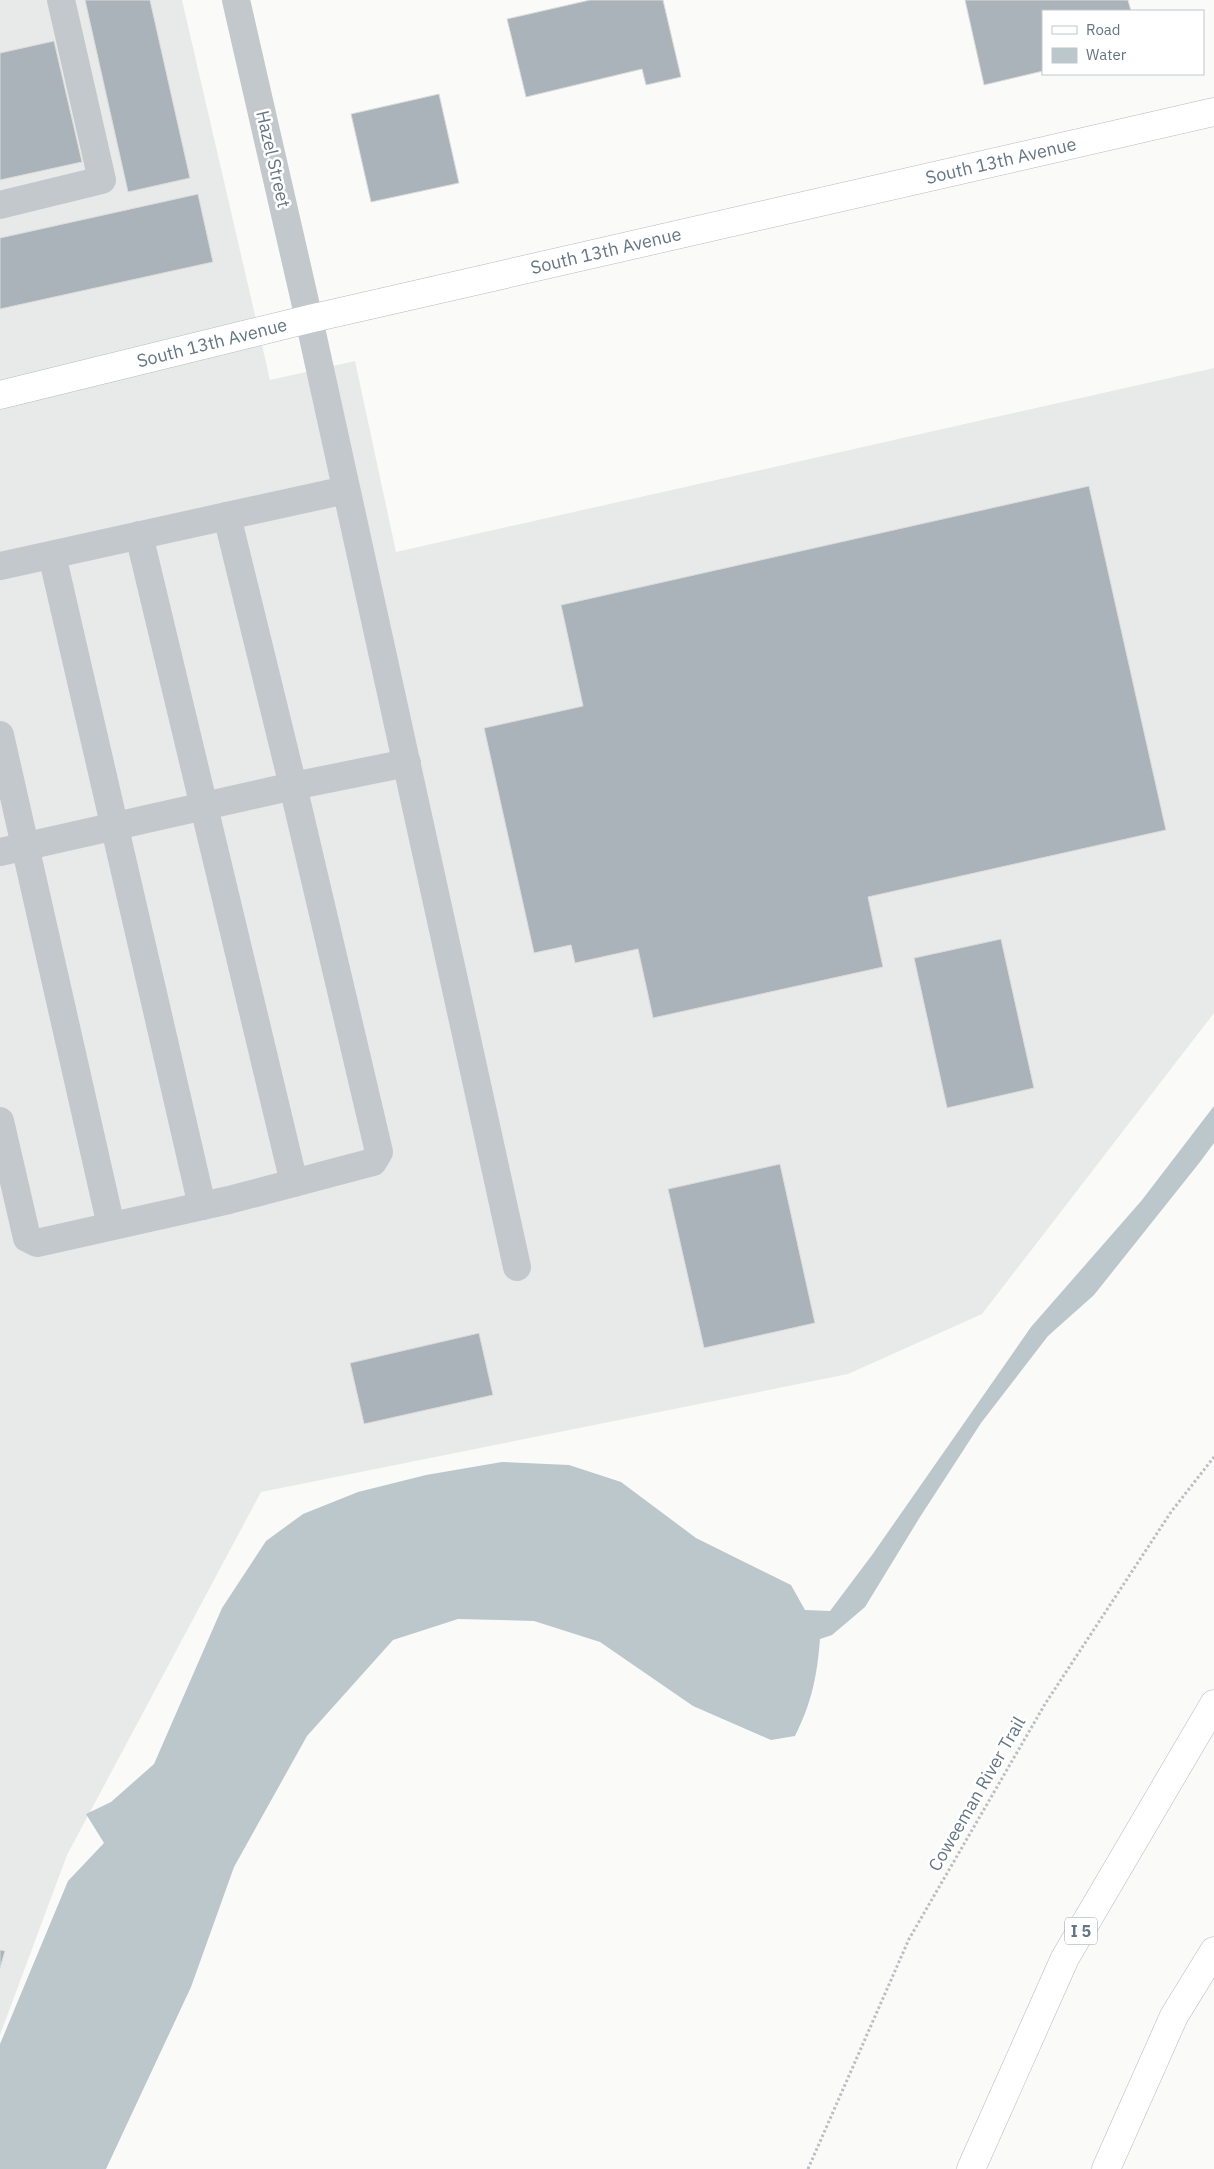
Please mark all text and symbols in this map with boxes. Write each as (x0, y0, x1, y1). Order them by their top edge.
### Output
legend (1042, 10, 1204, 75)
text: Road (1086, 20, 1121, 39)
text: Water (1086, 45, 1127, 64)
street label: Hazel Street (251, 108, 296, 210)
street label: South 13th Avenue (923, 132, 1079, 189)
street label: South 13th Avenue (528, 222, 684, 279)
street label: South 13th Avenue (134, 313, 290, 372)
street label: Coweeman River Trail (923, 1712, 1030, 1875)
road number: I 5 (1065, 1918, 1097, 1944)

